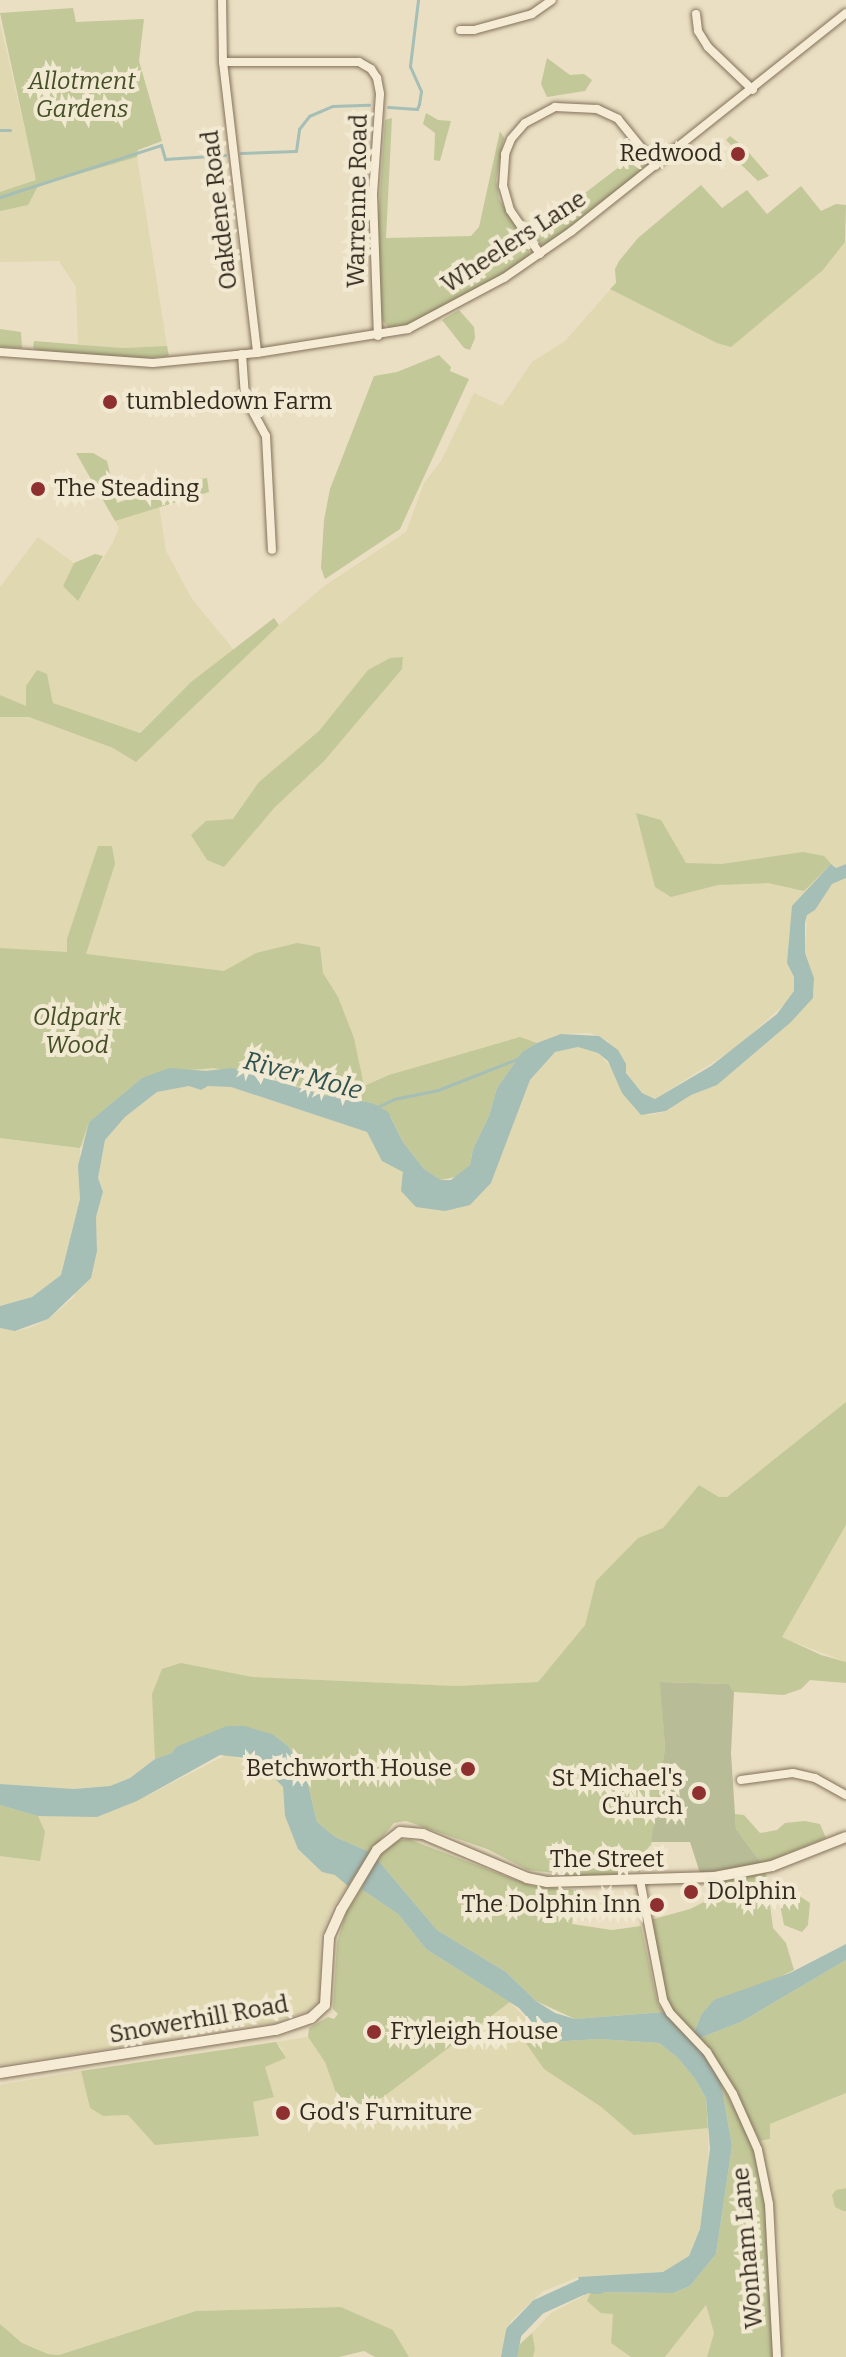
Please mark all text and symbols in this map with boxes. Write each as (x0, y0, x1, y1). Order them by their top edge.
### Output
park label: Allotment Gardens (28, 68, 136, 124)
street label: Warrenne Road (342, 114, 374, 288)
street label: Oakdene Road (196, 129, 244, 291)
place label: Redwood (619, 140, 722, 168)
marker: Redwood (729, 145, 747, 163)
street label: Wheelers Lane (436, 185, 592, 299)
place label: tumbledown Farm (126, 388, 332, 416)
marker: tumbledown Farm (101, 393, 119, 411)
place label: The Steading (54, 475, 199, 503)
marker: The Steading (29, 480, 47, 498)
park label: Oldpark Wood (33, 1004, 121, 1060)
water label: River Mole (240, 1045, 366, 1107)
place label: Betchworth House (246, 1755, 452, 1783)
marker: Betchworth House (459, 1760, 477, 1778)
place label: St Michael's Church (552, 1765, 683, 1821)
marker: St Michael's Church (690, 1784, 708, 1802)
street label: The Street (550, 1846, 664, 1874)
place label: Dolphin (707, 1878, 796, 1906)
marker: Dolphin (682, 1883, 700, 1901)
place label: The Dolphin Inn (461, 1891, 641, 1919)
marker: The Dolphin Inn (648, 1896, 666, 1914)
street label: Snowerhill Road (107, 1990, 291, 2050)
place label: Fryleigh House (390, 2018, 558, 2046)
marker: Fryleigh House (365, 2023, 383, 2041)
place label: God's Furniture (299, 2099, 472, 2127)
marker: God's Furniture (274, 2104, 292, 2122)
street label: Wonham Lane (727, 2166, 769, 2330)

